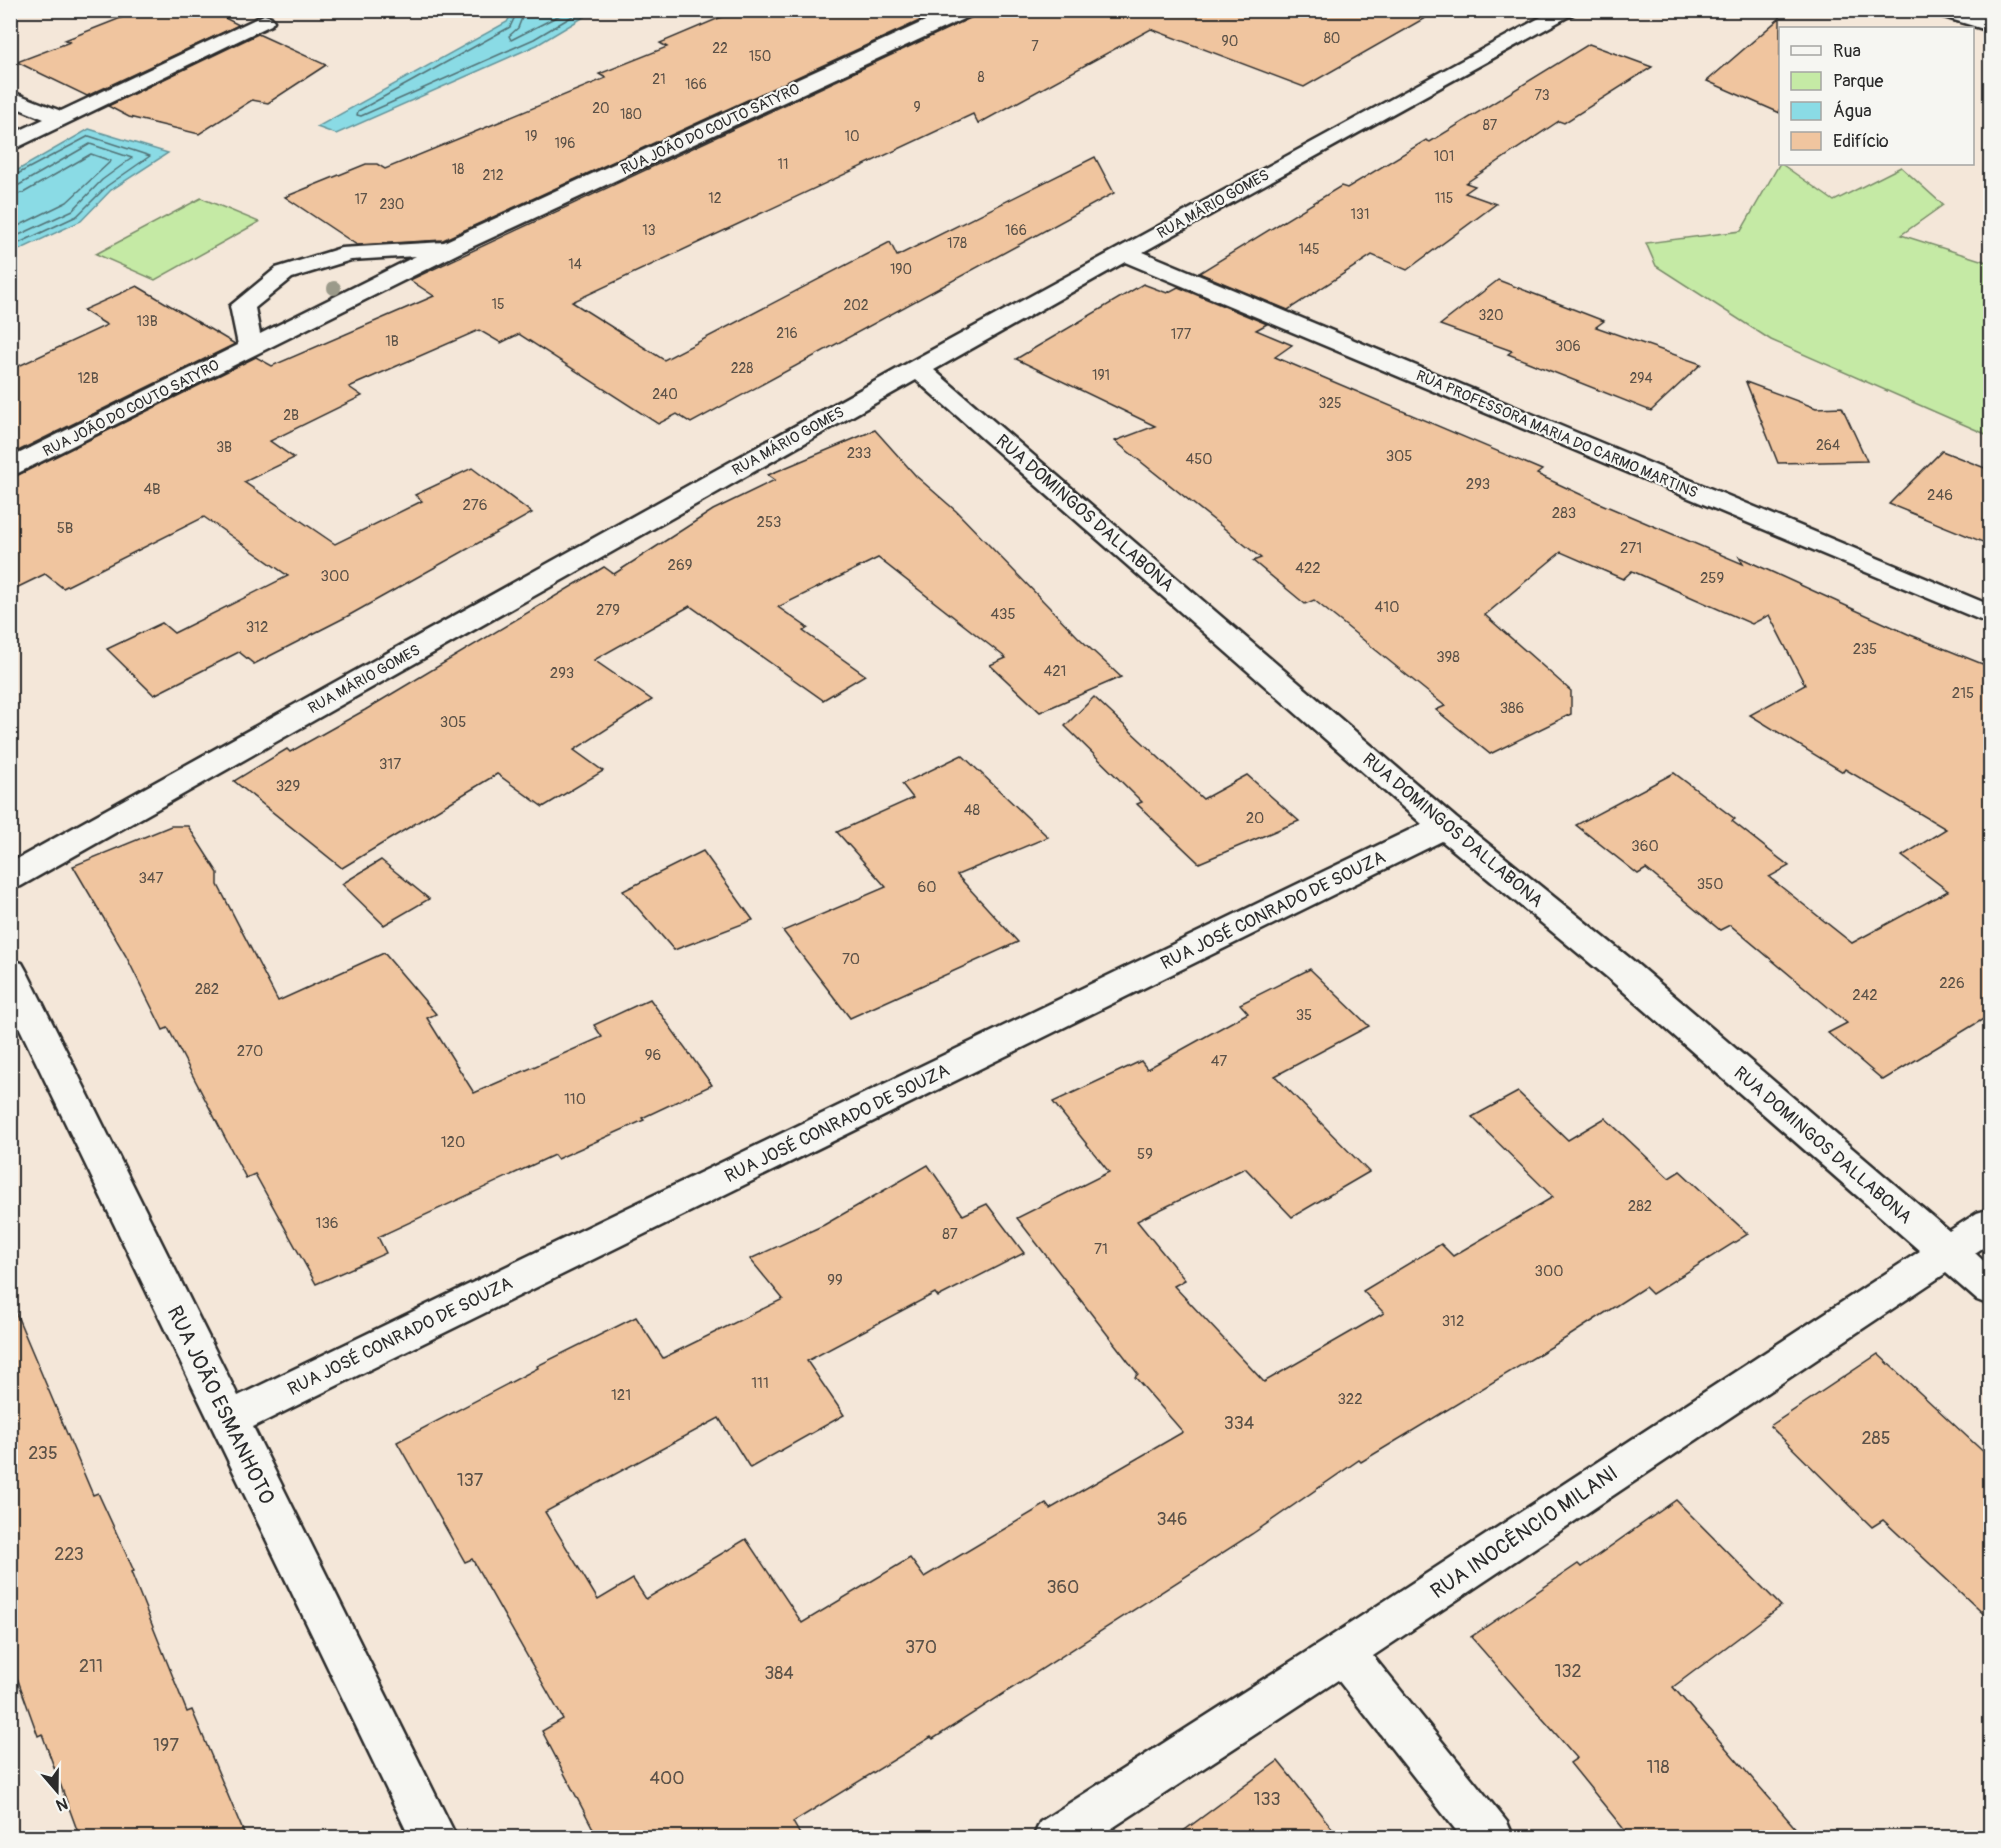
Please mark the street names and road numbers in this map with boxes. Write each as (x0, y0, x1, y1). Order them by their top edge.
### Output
street label: RUA JOÃO DO COUTO SATYRO (618, 80, 803, 179)
street label: RUA MÁRIO GOMES (1154, 166, 1273, 243)
street label: RUA JOÃO DO COUTO SATYRO (40, 356, 222, 461)
street label: RUA PROFESSORA MARIA DO CARMO MARTINS (1413, 366, 1701, 503)
street label: RUA MÁRIO GOMES (729, 403, 848, 480)
street label: RUA DOMINGOS DALLABONA (991, 430, 1179, 597)
street label: RUA MÁRIO GOMES (305, 641, 424, 718)
street label: RUA DOMINGOS DALLABONA (1358, 748, 1548, 913)
street label: RUA JOSÉ CONRADO DE SOUZA (1157, 846, 1390, 975)
street label: RUA JOSÉ CONRADO DE SOUZA (721, 1059, 954, 1188)
street label: RUA DOMINGOS DALLABONA (1729, 1062, 1917, 1229)
street label: RUA JOSÉ CONRADO DE SOUZA (284, 1272, 517, 1401)
street label: RUA JOÃO ESMANHOTO (161, 1302, 280, 1509)
street label: RUA INOCÊNCIO MILANI (1425, 1459, 1623, 1605)

